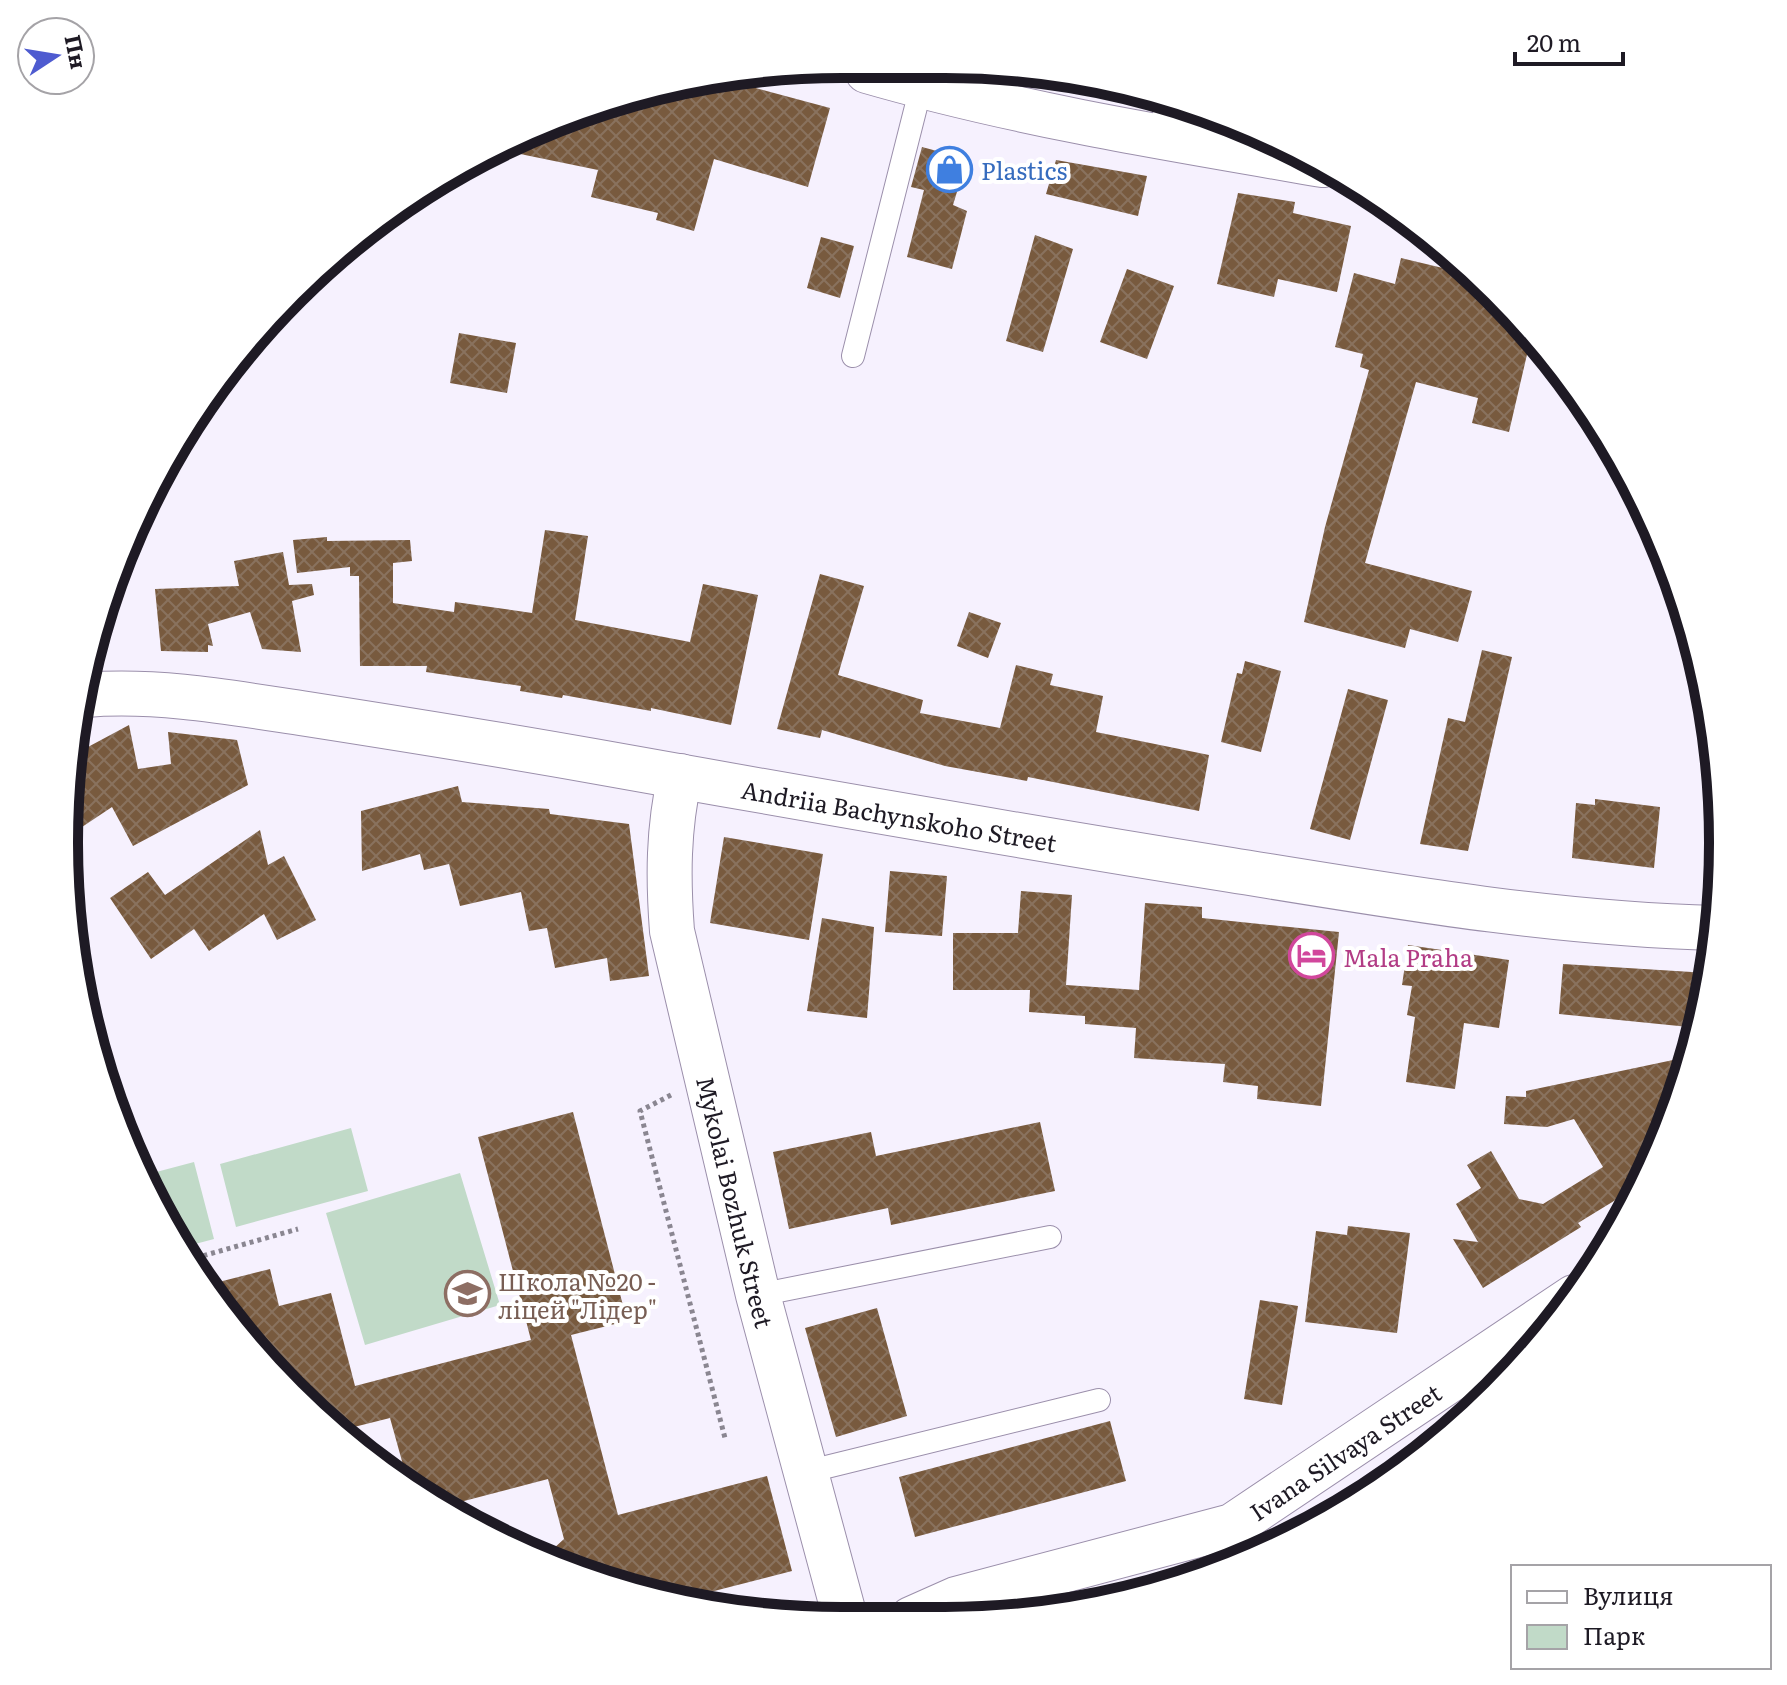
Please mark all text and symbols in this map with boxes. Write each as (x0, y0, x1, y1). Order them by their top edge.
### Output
north arrow (16, 16, 96, 96)
scale bar (1515, 16, 1623, 66)
text: 20 m (1527, 24, 1581, 59)
text: Пн (57, 31, 97, 72)
shop icon: Plastics (926, 145, 974, 193)
place label: Plastics (981, 152, 1067, 187)
street label: Andriia Bachynskoho Street (739, 770, 1060, 859)
hotel icon: Mala Praha (1288, 932, 1336, 980)
place label: Mala Praha (1343, 939, 1473, 974)
street label: Mykolai Bozhuk Street (689, 1073, 784, 1332)
place label: Школа №20 - ліцей "Лідер" (498, 1263, 657, 1326)
school or university icon: Школа №20 - ліцей "Лідер" (443, 1270, 491, 1318)
street label: Ivana Silvaya Street (1242, 1374, 1447, 1528)
legend (1511, 1565, 1771, 1669)
text: Вулиця (1583, 1577, 1674, 1612)
text: Парк (1583, 1617, 1645, 1652)

